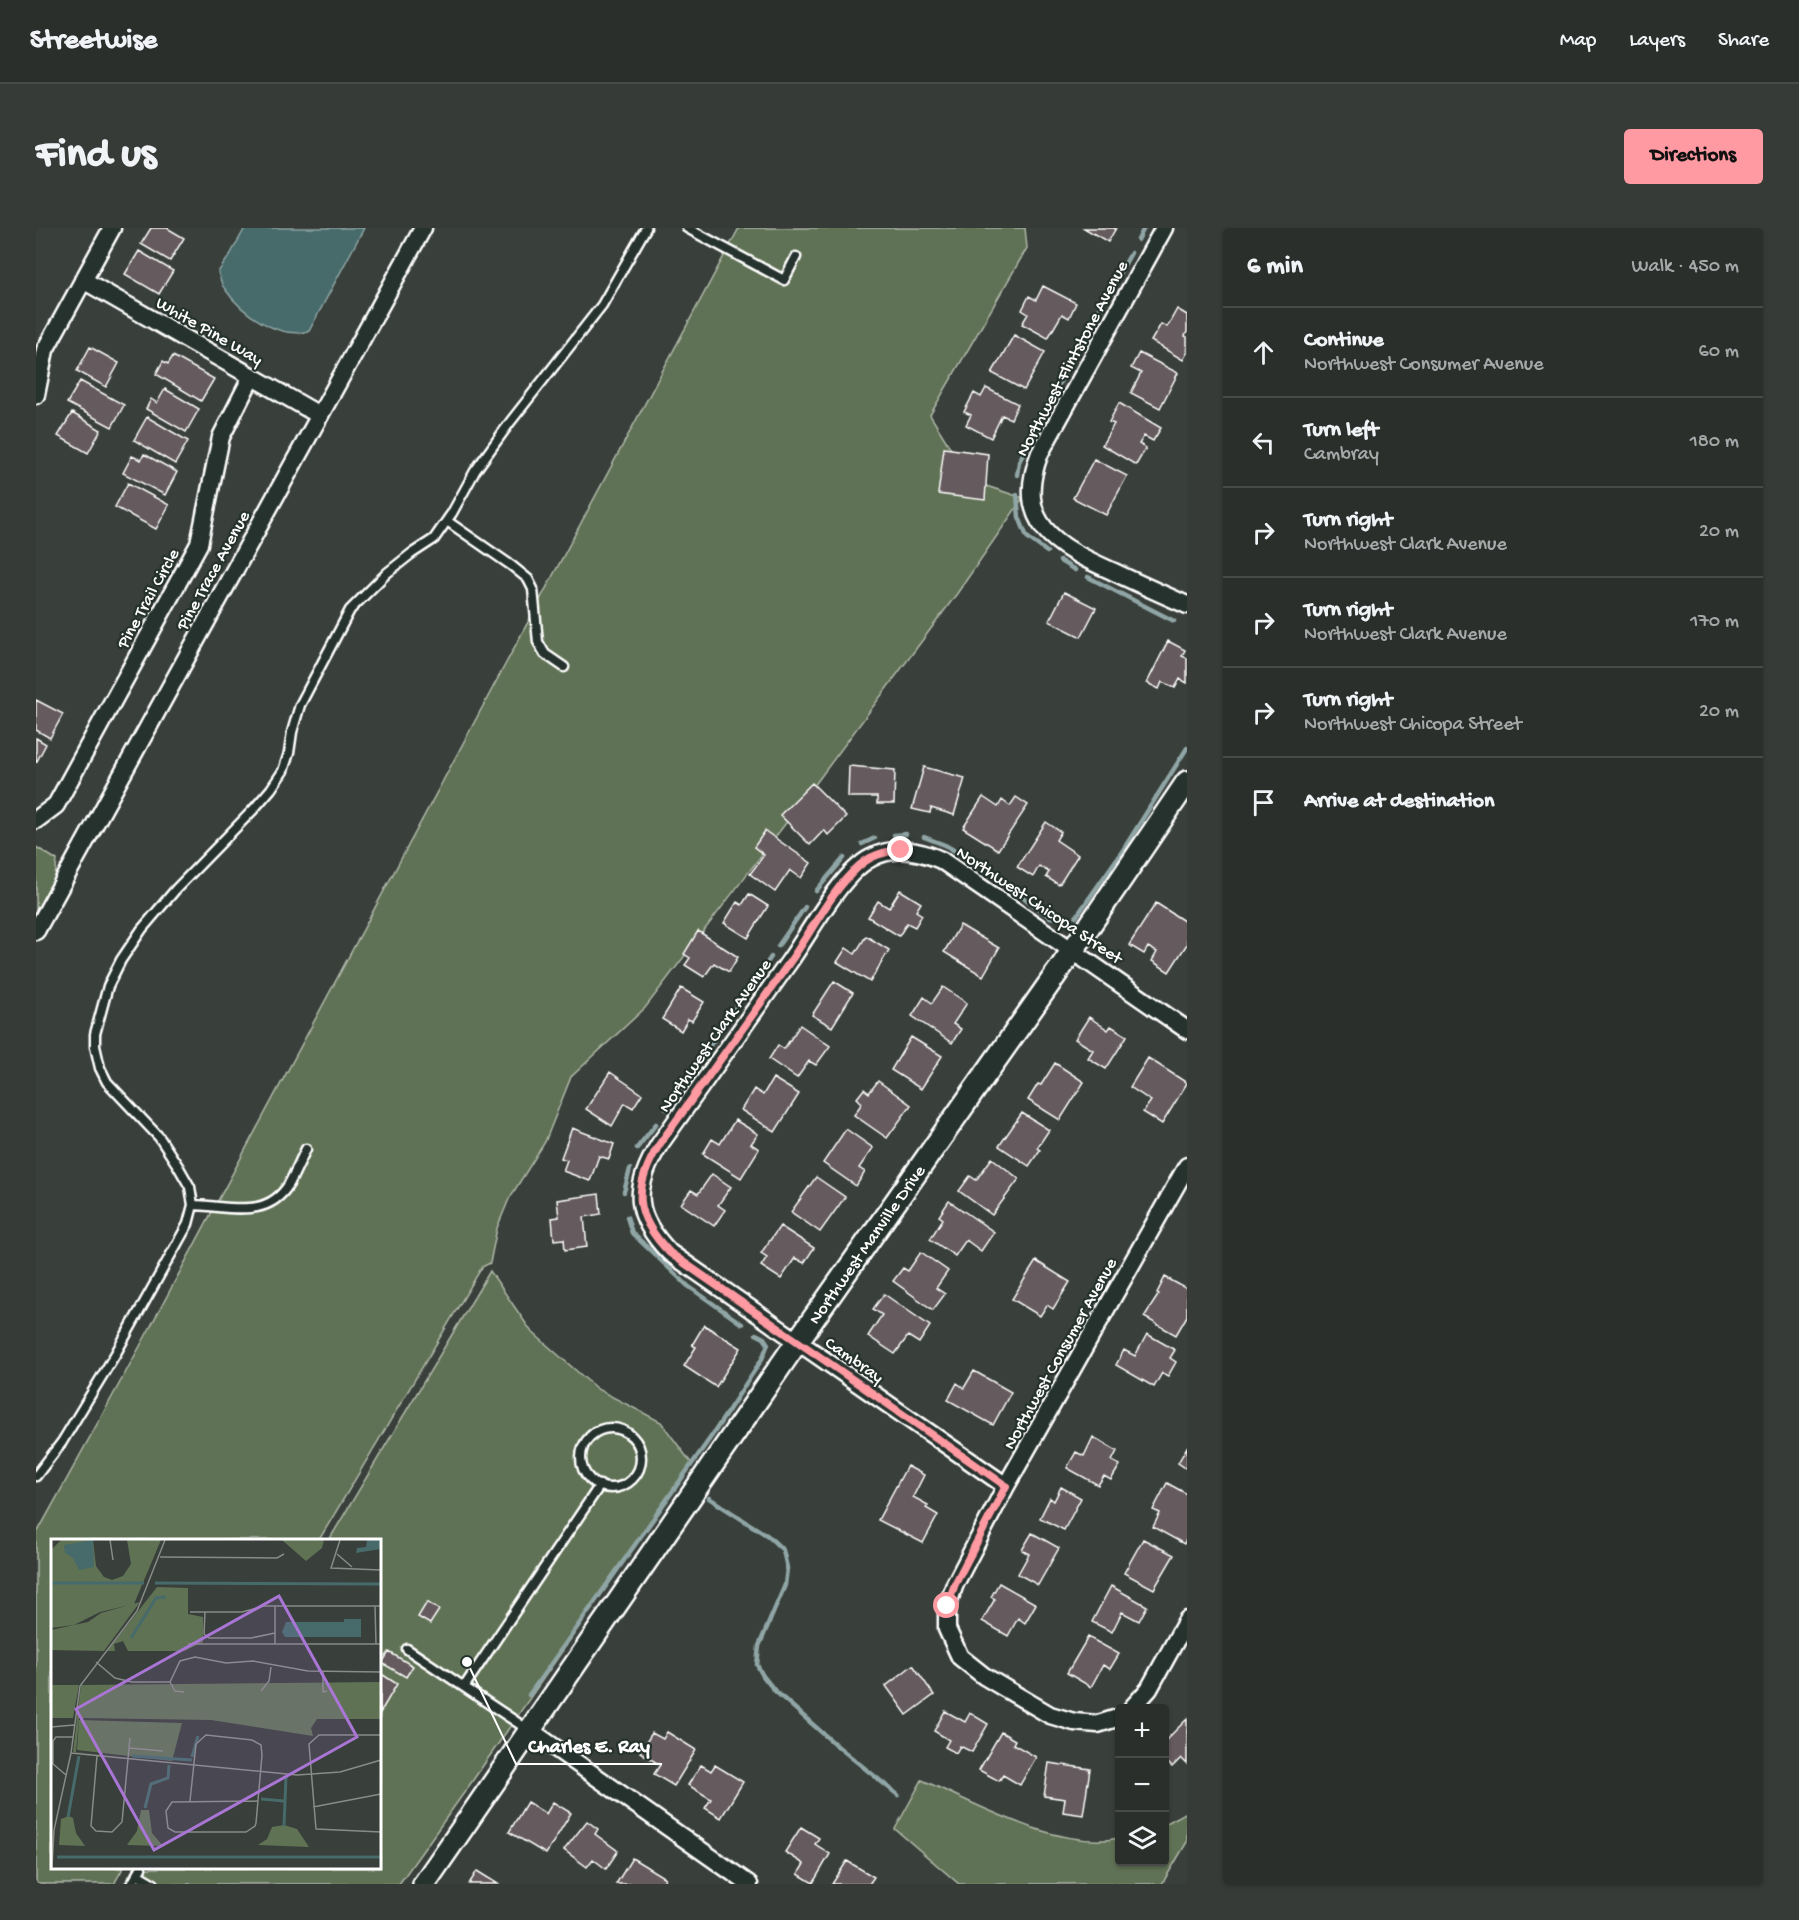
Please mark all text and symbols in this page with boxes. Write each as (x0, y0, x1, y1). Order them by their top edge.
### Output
text: Streetwise (30, 25, 157, 58)
text: Map (1560, 29, 1596, 54)
text: Layers (1629, 29, 1685, 54)
text: Share (1718, 29, 1769, 54)
button: Directions (1624, 129, 1763, 184)
text: Find us (36, 132, 156, 181)
text: 6 min (1247, 252, 1303, 283)
text: Walk · 450 m (1632, 256, 1739, 279)
street label: Northwest Flintstone Avenue (1013, 257, 1134, 461)
street label: White Pine Way (152, 293, 266, 371)
text: Continue (1304, 328, 1384, 354)
icon: ahead (1247, 336, 1280, 369)
text: 60 m (1699, 341, 1739, 364)
text: Northwest Consumer Avenue (1304, 354, 1543, 377)
text: Turn left (1304, 418, 1378, 444)
icon: left (1247, 426, 1280, 459)
text: 180 m (1690, 431, 1739, 454)
text: Cambray (1304, 444, 1379, 467)
street label: Pine Trace Avenue (172, 507, 256, 635)
text: Turn right (1304, 508, 1392, 534)
icon: right (1247, 516, 1280, 549)
text: 20 m (1699, 521, 1739, 544)
text: Northwest Clark Avenue (1304, 534, 1507, 557)
street label: Pine Trail Circle (113, 545, 186, 654)
text: Turn right (1304, 598, 1392, 624)
icon: right (1247, 606, 1280, 639)
text: 170 m (1690, 611, 1739, 634)
text: Northwest Clark Avenue (1304, 624, 1507, 647)
text: Turn right (1304, 688, 1392, 714)
icon: right (1247, 696, 1280, 729)
text: 20 m (1699, 701, 1739, 724)
text: Northwest Chicopa Street (1304, 714, 1522, 737)
icon: arrive (1247, 786, 1280, 819)
text: Arrive at destination (1304, 789, 1494, 815)
route end (887, 836, 913, 862)
street label: Northwest Chicopa Street (952, 843, 1127, 970)
street label: Northwest Clark Avenue (655, 955, 777, 1117)
street label: Northwest Manville Drive (805, 1161, 931, 1329)
street label: Northwest Consumer Avenue (1000, 1254, 1123, 1454)
street label: Cambray (820, 1333, 887, 1389)
inset map (51, 1539, 381, 1869)
route start (933, 1592, 959, 1618)
map controls (1115, 1704, 1169, 1866)
button: + (1115, 1704, 1169, 1758)
callout: Charles E. Ray (516, 1726, 662, 1764)
text: Charles E. Ray (527, 1737, 650, 1760)
button: − (1115, 1758, 1169, 1812)
button: layers (1115, 1812, 1169, 1866)

